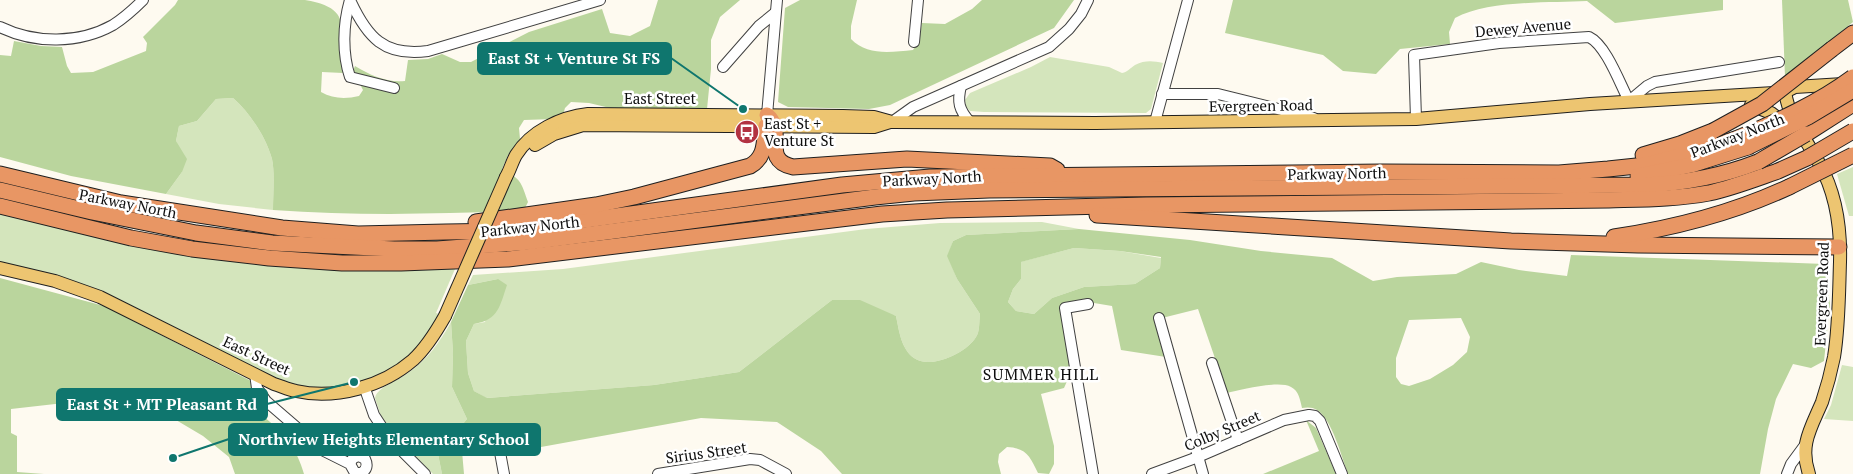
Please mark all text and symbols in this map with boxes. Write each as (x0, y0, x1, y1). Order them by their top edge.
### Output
street label: Dewey Avenue (1474, 13, 1572, 41)
callout: East St + Venture St FS (478, 43, 671, 74)
text: East St + Venture St FS (488, 47, 660, 69)
street label: East Street (624, 88, 696, 108)
street label: Evergreen Road (1209, 94, 1313, 116)
street label: Parkway North (1687, 108, 1787, 162)
place label: East St + Venture St (764, 113, 835, 150)
bus stop icon: East St + Venture St (734, 119, 760, 145)
street label: Parkway North (1287, 162, 1387, 184)
street label: Parkway North (882, 165, 982, 191)
street label: Parkway North (77, 184, 179, 222)
street label: Parkway North (480, 211, 581, 241)
street label: Evergreen Road (1809, 242, 1833, 346)
street label: East Street (220, 331, 294, 379)
district label: SUMMER HILL (983, 363, 1099, 385)
callout: East St + MT Pleasant Rd (57, 389, 267, 420)
text: East St + MT Pleasant Rd (67, 393, 258, 415)
street label: Colby Street (1181, 405, 1264, 455)
callout: Northview Heights Elementary School (229, 424, 540, 455)
text: Northview Heights Elementary School (238, 428, 530, 450)
street label: Sirius Street (664, 436, 748, 468)

